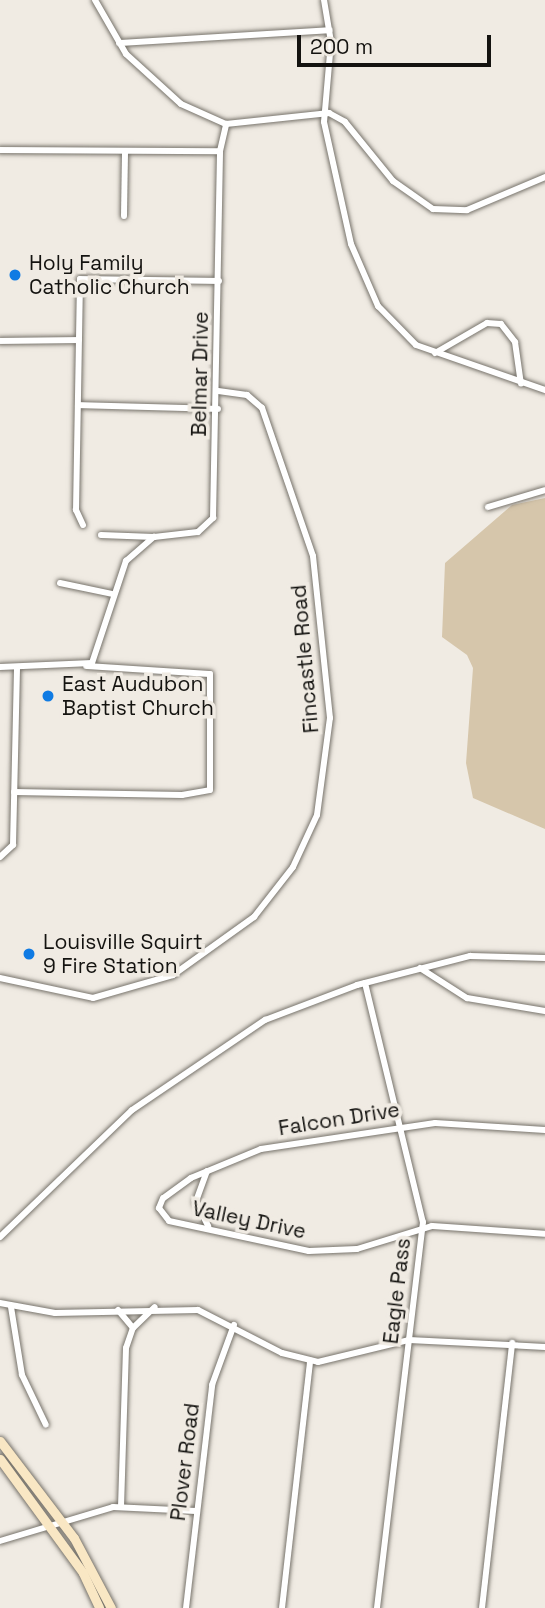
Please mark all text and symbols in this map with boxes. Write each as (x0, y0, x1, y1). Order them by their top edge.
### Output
scale bar (300, 21, 494, 65)
text: 200 m (310, 33, 373, 60)
place label: Holy Family Catholic Church (29, 250, 190, 300)
marker: Holy Family Catholic Church (7, 267, 23, 283)
street label: Belmar Drive (186, 311, 214, 437)
street label: Fincastle Road (286, 584, 324, 734)
place label: East Audubon Baptist Church (62, 671, 214, 721)
marker: East Audubon Baptist Church (40, 688, 56, 704)
place label: Louisville Squirt 9 Fire Station (43, 929, 203, 979)
marker: Louisville Squirt 9 Fire Station (21, 946, 37, 962)
street label: Falcon Drive (277, 1097, 401, 1141)
street label: Valley Drive (190, 1196, 308, 1244)
street label: Eagle Pass (378, 1237, 416, 1345)
street label: Plover Road (165, 1402, 205, 1522)

